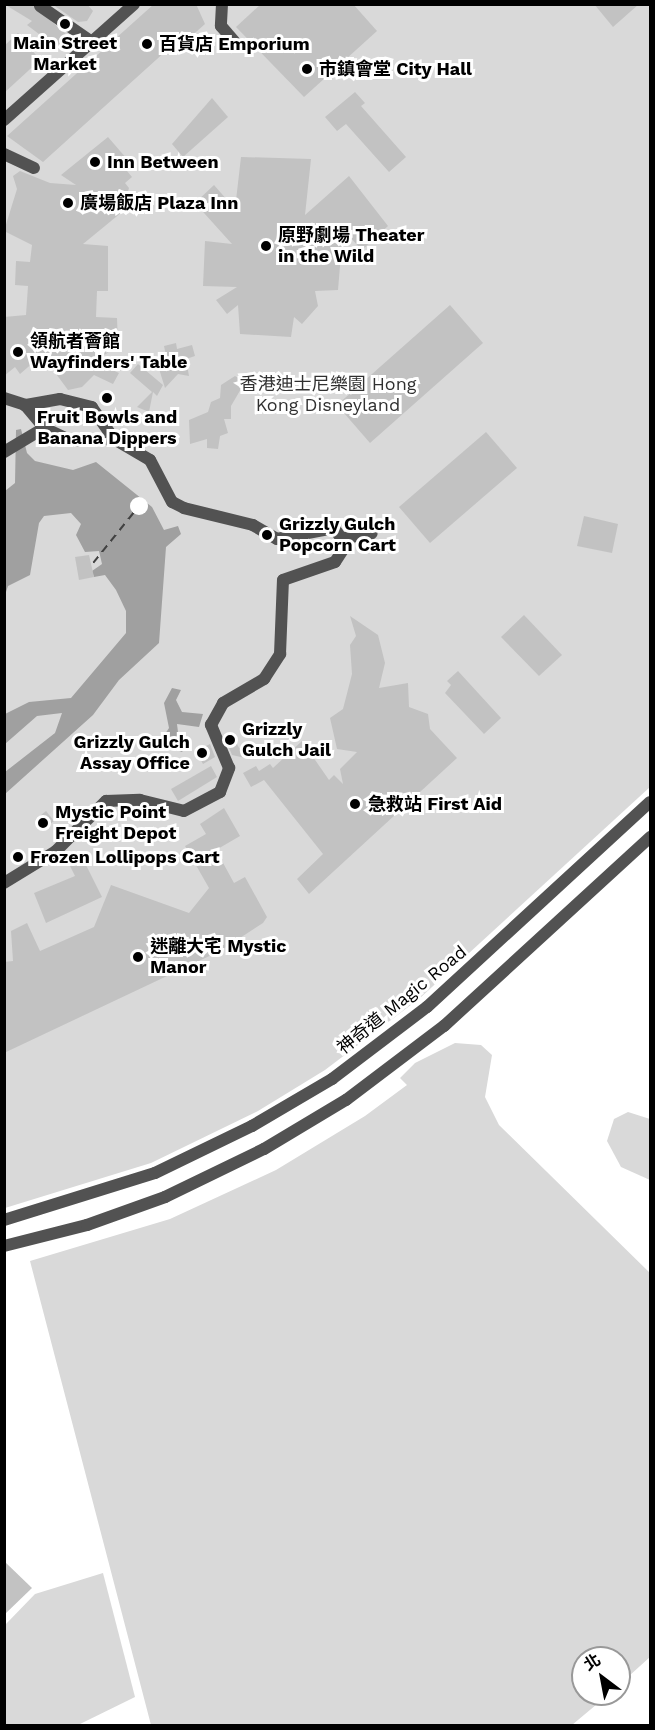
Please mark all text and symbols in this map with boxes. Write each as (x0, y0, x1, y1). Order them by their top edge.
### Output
marker: Main Street Market (58, 17, 72, 31)
place label: Main Street Market (13, 33, 117, 76)
place label: 百貨店 Emporium (159, 33, 310, 55)
marker: 百貨店 Emporium (140, 37, 154, 51)
place label: 市鎮會堂 City Hall (319, 58, 472, 80)
marker: 市鎮會堂 City Hall (300, 62, 314, 76)
place label: Inn Between (107, 151, 219, 173)
marker: Inn Between (88, 155, 102, 169)
place label: 廣場飯店 Plaza Inn (80, 192, 238, 214)
marker: 廣場飯店 Plaza Inn (61, 196, 75, 210)
place label: 原野劇場 Theater in the Wild (278, 225, 424, 268)
marker: 原野劇場 Theater in the Wild (259, 239, 273, 253)
place label: 領航者薈館 Wayfinders' Table (30, 331, 188, 374)
marker: 領航者薈館 Wayfinders' Table (11, 345, 25, 359)
park label: 香港迪士尼樂園 Hong Kong Disneyland (240, 374, 416, 416)
marker: Fruit Bowls and Banana Dippers (100, 391, 114, 405)
place label: Fruit Bowls and Banana Dippers (37, 407, 177, 450)
place label: Grizzly Gulch Popcorn Cart (279, 514, 396, 556)
marker: Grizzly Gulch Popcorn Cart (260, 528, 274, 542)
place label: Grizzly Gulch Jail (242, 719, 331, 762)
place label: Grizzly Gulch Assay Office (73, 732, 190, 774)
marker: Grizzly Gulch Jail (223, 733, 237, 747)
marker: Grizzly Gulch Assay Office (195, 746, 209, 760)
place label: 急救站 First Aid (368, 793, 502, 815)
marker: 急救站 First Aid (346, 795, 364, 813)
place label: Mystic Point Freight Depot (55, 802, 176, 844)
marker: Mystic Point Freight Depot (36, 816, 50, 830)
place label: Frozen Lollipops Cart (30, 846, 220, 868)
marker: Frozen Lollipops Cart (11, 850, 25, 864)
place label: 迷離大宅 Mystic Manor (150, 936, 286, 978)
street label: 神奇道 Magic Road (333, 941, 471, 1059)
marker: 迷離大宅 Mystic Manor (131, 950, 145, 964)
north arrow (571, 1646, 631, 1706)
text: 北 (580, 1650, 604, 1674)

